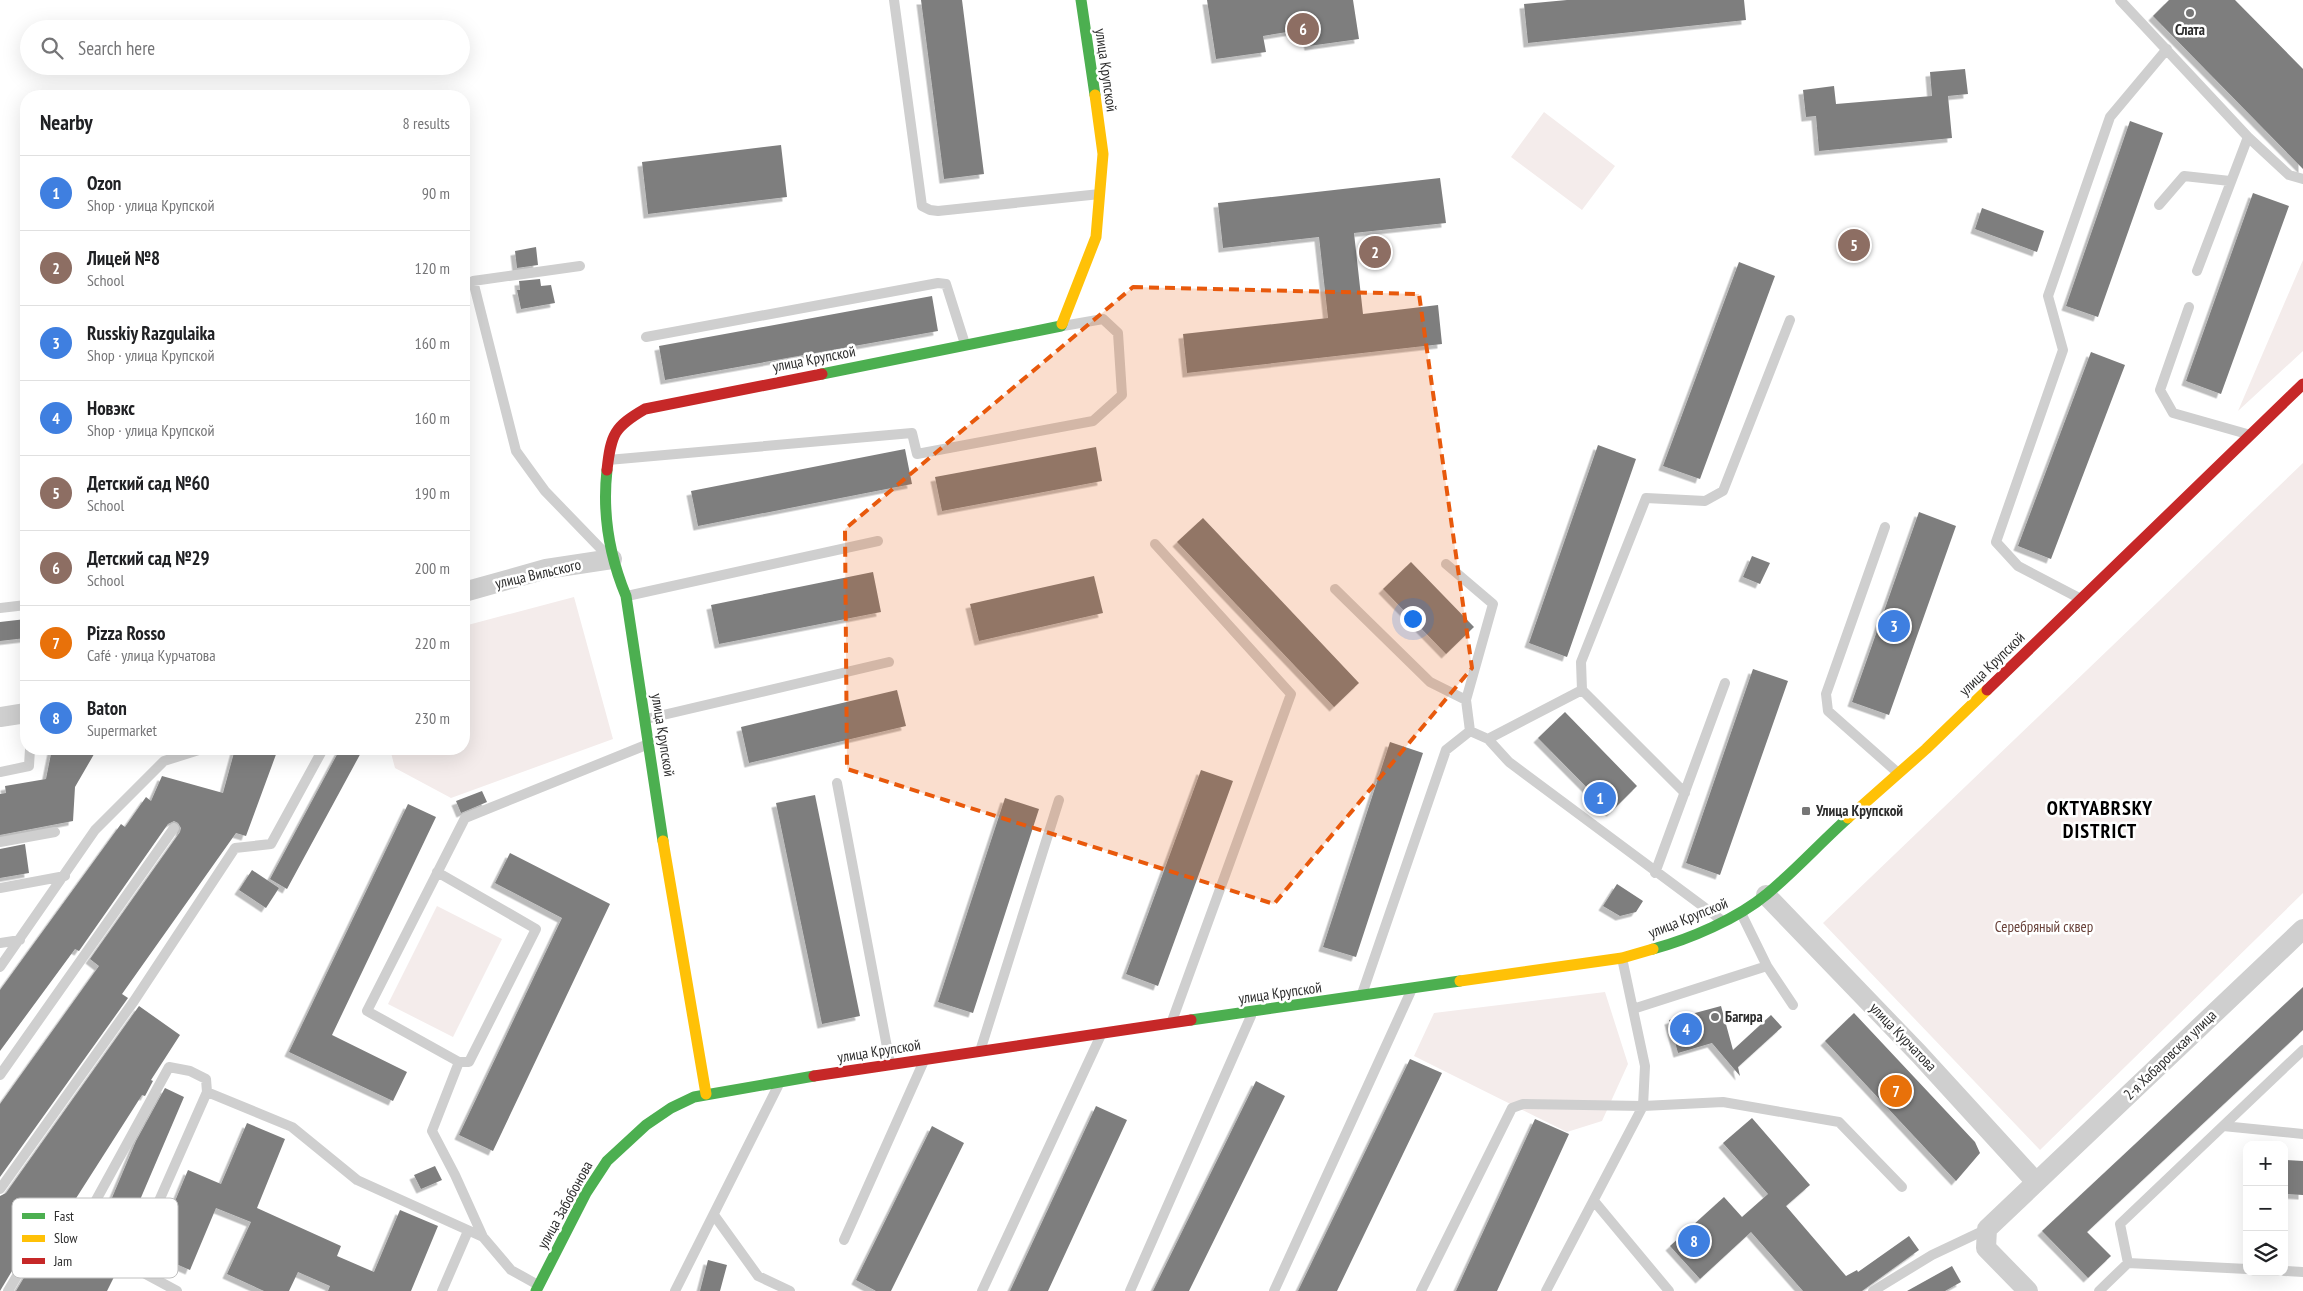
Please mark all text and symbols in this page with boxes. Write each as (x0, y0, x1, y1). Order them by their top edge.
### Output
marker: Слата (2184, 7, 2196, 19)
pin: 6 (1287, 10, 1319, 48)
search box (20, 20, 470, 75)
place label: Слата (2175, 20, 2205, 39)
street label: улица Крупской (1091, 27, 1122, 113)
icon: search (38, 34, 66, 62)
text: Search here (78, 36, 155, 60)
text: Nearby (40, 109, 93, 136)
text: 8 results (403, 113, 450, 133)
text: Ozon (87, 171, 121, 195)
text: 1 (52, 183, 60, 203)
text: 90 m (422, 183, 450, 203)
text: Shop · улица Крупской (87, 195, 214, 215)
pin: 5 (1838, 226, 1870, 264)
pin: 2 (1359, 233, 1391, 271)
text: Лицей №8 (87, 246, 160, 270)
text: 2 (52, 258, 60, 278)
text: 120 m (415, 258, 450, 278)
text: School (87, 270, 124, 290)
text: Russkiy Razgulaika (87, 321, 215, 345)
text: 3 (52, 333, 60, 353)
text: 160 m (415, 333, 450, 353)
street label: улица Крупской (771, 341, 857, 376)
text: Shop · улица Крупской (87, 345, 214, 365)
text: Новэкс (87, 396, 135, 420)
text: 4 (52, 408, 60, 428)
text: 160 m (415, 408, 450, 428)
text: Shop · улица Крупской (87, 420, 214, 440)
text: Детский сад №60 (87, 471, 210, 495)
text: 5 (52, 483, 60, 503)
text: 190 m (415, 483, 450, 503)
text: School (87, 495, 124, 515)
text: Детский сад №29 (87, 546, 210, 570)
street label: улица Вильского (493, 554, 583, 593)
text: 6 (52, 558, 60, 578)
text: 200 m (415, 558, 450, 578)
text: School (87, 570, 124, 590)
your location (1400, 606, 1426, 632)
pin: 3 (1878, 607, 1910, 645)
text: Pizza Rosso (87, 621, 166, 645)
street label: улица Крупской (1955, 628, 2028, 700)
text: 7 (52, 633, 60, 653)
text: 220 m (415, 633, 450, 653)
text: Café · улица Курчатова (87, 645, 216, 665)
street label: улица Крупской (648, 692, 679, 778)
text: Baton (87, 696, 127, 720)
text: 8 (52, 708, 60, 728)
text: 230 m (415, 708, 450, 728)
text: Supermarket (87, 720, 157, 740)
pin: 1 (1584, 779, 1616, 817)
district label: OKTYABRSKY DISTRICT (2047, 795, 2153, 844)
place label: Улица Крупской (1815, 801, 1903, 820)
marker: Улица Крупской (1800, 805, 1812, 817)
street label: улица Крупской (1645, 893, 1730, 942)
park label: Серебряный сквер (1995, 917, 2093, 936)
street label: улица Крупской (1237, 977, 1323, 1008)
street label: улица Курчатова (1866, 998, 1941, 1075)
street label: 2-я Хабаровская улица (2119, 1006, 2220, 1104)
place label: Багира (1725, 1007, 1763, 1026)
pin: 4 (1670, 1010, 1702, 1048)
marker: Багира (1709, 1011, 1721, 1023)
street label: улица Крупской (836, 1035, 922, 1066)
pin: 7 (1880, 1072, 1912, 1110)
map controls (2243, 1141, 2288, 1276)
button: + (2243, 1141, 2288, 1186)
street label: улица Забобонова (533, 1158, 596, 1252)
button: − (2243, 1186, 2288, 1231)
legend (12, 1198, 178, 1278)
text: Fast (54, 1207, 74, 1225)
pin: 8 (1678, 1222, 1710, 1260)
text: Slow (54, 1229, 78, 1247)
button: layers (2243, 1231, 2288, 1276)
text: Jam (53, 1252, 72, 1270)

